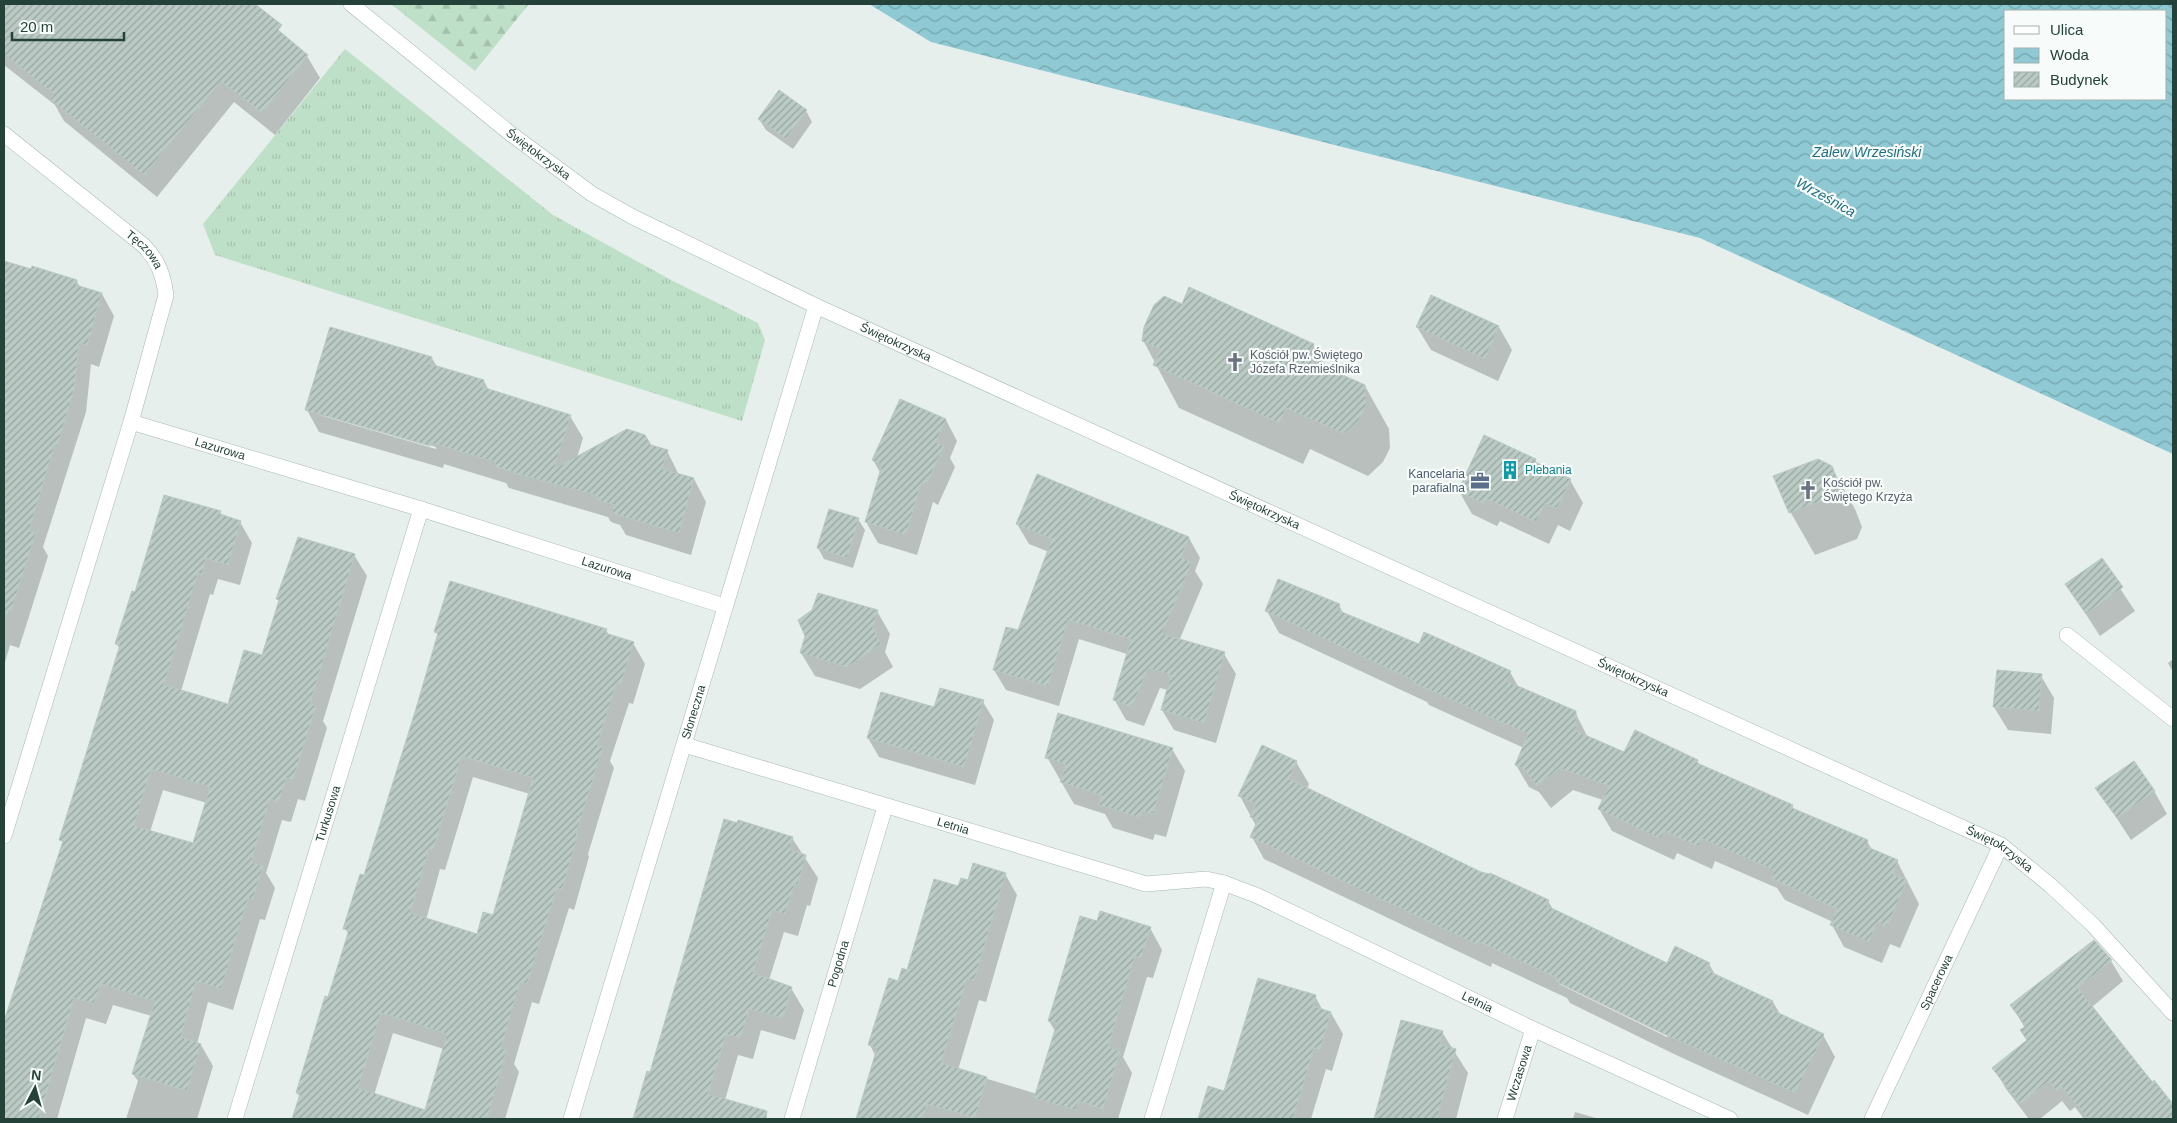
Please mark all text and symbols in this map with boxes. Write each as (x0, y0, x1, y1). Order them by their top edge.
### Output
scale bar (12, 10, 125, 42)
legend (2004, 10, 2167, 100)
text: 20 m (20, 18, 53, 35)
text: Ulica (2050, 21, 2084, 38)
text: Woda (2050, 46, 2090, 63)
text: Budynek (2050, 71, 2109, 88)
street label: Świętokrzyska (503, 125, 573, 183)
water label: Zalew Wrzesiński (1812, 144, 1922, 160)
water label: Wrześnica (1794, 174, 1859, 220)
street label: Tęczowa (123, 227, 166, 271)
street label: Świętokrzyska (858, 319, 934, 365)
place label: Kościół pw. Świętego Józefa Rzemieślnika (1250, 347, 1363, 376)
church icon: Kościół pw. Świętego Józefa Rzemieślnika (1224, 351, 1246, 373)
street label: Lazurowa (193, 435, 247, 463)
building icon: Plebania (1499, 459, 1521, 481)
place label: Plebania (1525, 463, 1572, 477)
place label: Kancelaria parafialna (1408, 467, 1465, 495)
office icon: Kancelaria parafialna (1469, 470, 1491, 492)
place label: Kościół pw. Świętego Krzyża (1823, 476, 1913, 504)
church icon: Kościół pw. Świętego Krzyża (1797, 479, 1819, 501)
street label: Świętokrzyska (1227, 487, 1302, 532)
street label: Lazurowa (580, 554, 634, 583)
street label: Świętokrzyska (1595, 654, 1671, 700)
street label: Słoneczna (679, 683, 709, 741)
street label: Turkusowa (313, 784, 343, 844)
street label: Letnia (935, 814, 971, 837)
street label: Świętokrzyska (1964, 822, 2036, 875)
street label: Pogodna (825, 938, 852, 989)
street label: Spacerowa (1917, 952, 1956, 1013)
street label: Letnia (1459, 989, 1495, 1016)
street label: Wczasowa (1504, 1043, 1535, 1103)
north arrow (10, 1063, 60, 1113)
text: N (30, 1067, 42, 1084)

